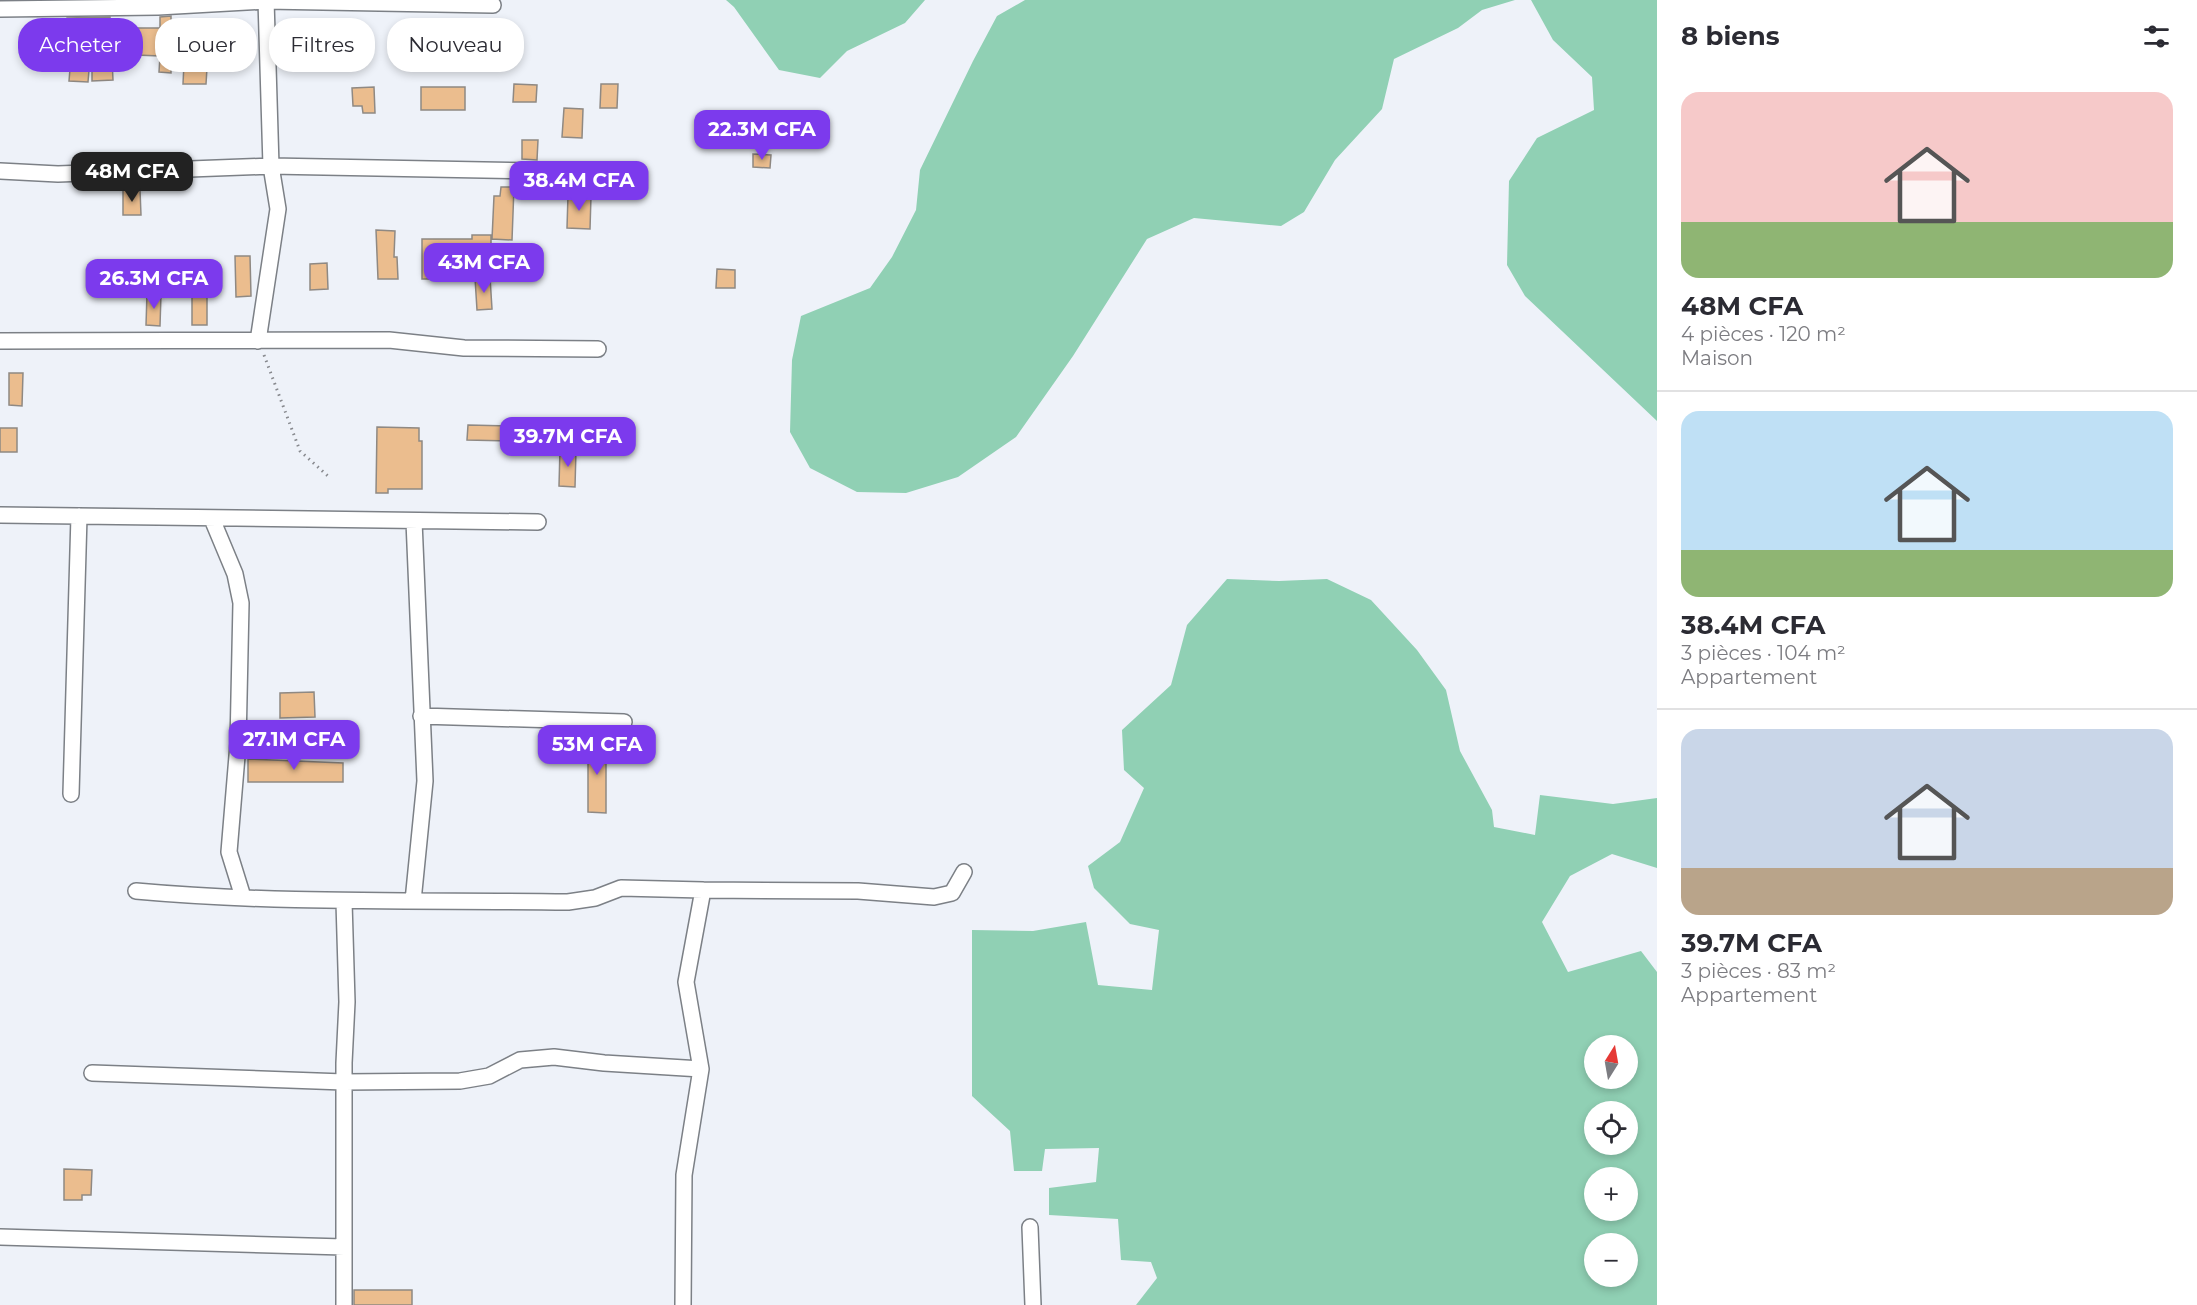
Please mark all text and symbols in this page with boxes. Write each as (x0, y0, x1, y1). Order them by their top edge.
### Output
chip: Acheter (18, 18, 143, 72)
chip: Louer (155, 18, 257, 72)
chip: Filtres (269, 18, 375, 72)
chip: Nouveau (387, 18, 524, 72)
text: 8 biens (1681, 20, 1779, 52)
icon: filters (2140, 20, 2173, 53)
pin: 22.3M CFA (693, 110, 831, 161)
text: 22.3M CFA (708, 117, 816, 141)
icon: home (1873, 131, 1981, 239)
pin: 48M CFA (77, 152, 187, 203)
text: 48M CFA (85, 159, 179, 183)
pin: 38.4M CFA (510, 161, 648, 212)
text: 38.4M CFA (523, 168, 635, 192)
pin: 43M CFA (429, 243, 539, 294)
text: 43M CFA (438, 250, 530, 274)
pin: 26.3M CFA (85, 259, 223, 310)
text: 26.3M CFA (100, 266, 208, 290)
text: 48M CFA (1681, 290, 1803, 322)
text: 4 pièces · 120 m² (1681, 322, 1846, 346)
text: Maison (1681, 346, 1753, 370)
pin: 39.7M CFA (499, 417, 637, 468)
text: 39.7M CFA (514, 424, 622, 448)
icon: home (1873, 450, 1981, 558)
text: 38.4M CFA (1681, 609, 1825, 641)
text: 3 pièces · 104 m² (1681, 641, 1846, 665)
text: Appartement (1681, 665, 1817, 689)
pin: 27.1M CFA (225, 720, 363, 771)
pin: 53M CFA (542, 725, 652, 776)
text: 27.1M CFA (243, 727, 345, 751)
text: 53M CFA (552, 732, 642, 756)
icon: home (1873, 768, 1981, 876)
text: 39.7M CFA (1681, 927, 1822, 959)
text: 3 pièces · 83 m² (1681, 959, 1836, 983)
text: Appartement (1681, 983, 1817, 1007)
north arrow (1584, 1035, 1638, 1089)
map controls (1584, 1035, 1638, 1287)
button: locate (1584, 1101, 1638, 1155)
button: + (1584, 1167, 1638, 1221)
button: − (1584, 1233, 1638, 1287)

